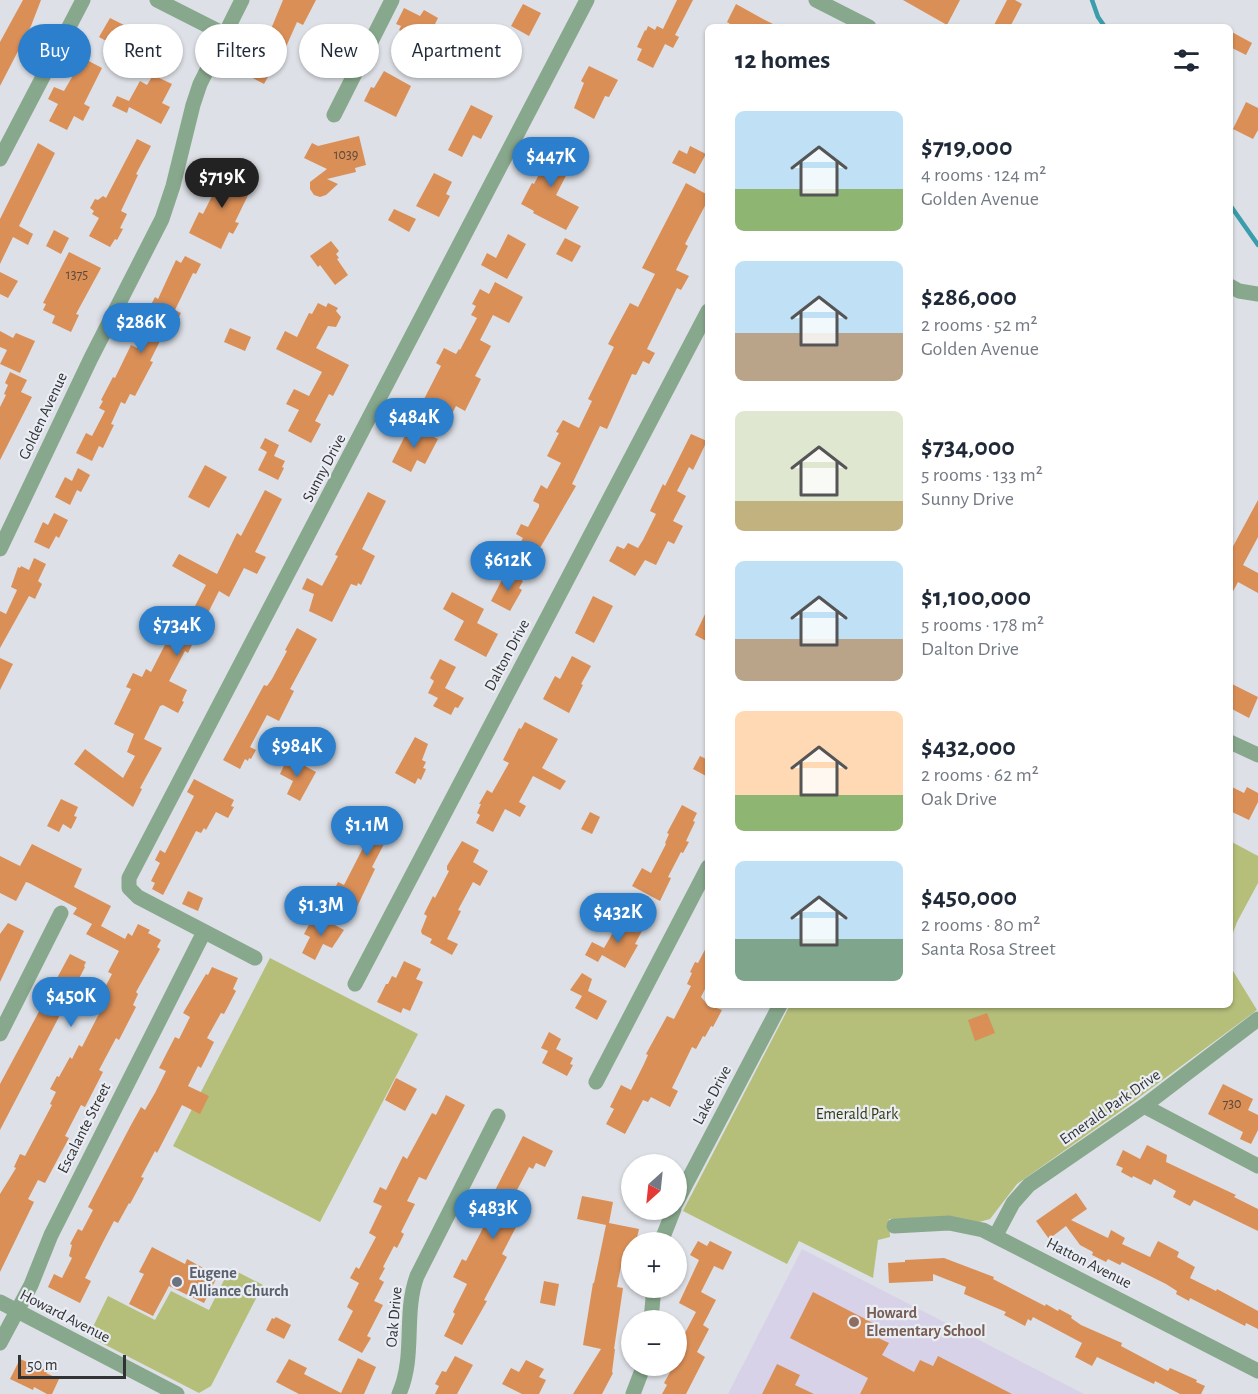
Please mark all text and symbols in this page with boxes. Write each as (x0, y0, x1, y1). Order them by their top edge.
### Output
chip: Buy (18, 24, 91, 78)
chip: Rent (103, 24, 183, 78)
chip: Filters (195, 24, 287, 78)
chip: New (299, 24, 379, 78)
chip: Apartment (391, 24, 522, 78)
icon: filters (1170, 44, 1203, 77)
text: 12 homes (735, 47, 830, 73)
text: $719,000 (921, 134, 1012, 160)
icon: home (783, 135, 855, 207)
pin: $447K (509, 137, 593, 188)
text: $447K (526, 146, 576, 166)
house number: 1039 (334, 148, 358, 162)
pin: $719K (180, 158, 264, 209)
text: 4 rooms · 124 m² (921, 165, 1046, 185)
text: $719K (199, 167, 245, 187)
text: Golden Avenue (921, 189, 1039, 209)
house number: 1375 (66, 268, 88, 282)
text: $286,000 (921, 284, 1017, 310)
icon: home (783, 285, 855, 357)
pin: $286K (99, 303, 183, 354)
text: $286K (116, 312, 166, 332)
text: 2 rooms · 52 m² (921, 315, 1038, 335)
text: Golden Avenue (921, 339, 1039, 359)
street label: Golden Avenue (16, 370, 70, 462)
pin: $484K (372, 398, 456, 449)
text: $484K (389, 407, 439, 427)
street label: Sunny Drive (299, 431, 349, 505)
text: $734,000 (921, 434, 1015, 460)
icon: home (783, 435, 855, 507)
text: 5 rooms · 133 m² (921, 465, 1043, 485)
text: Sunny Drive (921, 489, 1014, 509)
pin: $612K (466, 541, 550, 592)
text: $612K (485, 550, 531, 570)
text: $1,100,000 (921, 584, 1031, 610)
icon: home (783, 585, 855, 657)
pin: $734K (135, 606, 219, 657)
text: $734K (153, 615, 201, 635)
text: 5 rooms · 178 m² (921, 615, 1044, 635)
street label: Dalton Drive (482, 617, 532, 693)
text: Dalton Drive (921, 639, 1019, 659)
pin: $984K (255, 727, 339, 778)
text: $432,000 (921, 734, 1016, 760)
icon: home (783, 735, 855, 807)
text: $984K (272, 736, 322, 756)
text: 2 rooms · 62 m² (921, 765, 1039, 785)
text: Oak Drive (921, 789, 997, 809)
pin: $1.1M (325, 806, 409, 857)
text: $1.1M (345, 815, 389, 835)
text: $450,000 (921, 884, 1017, 910)
icon: home (783, 885, 855, 957)
pin: $1.3M (279, 886, 363, 937)
pin: $432K (576, 893, 660, 944)
text: $1.3M (298, 895, 344, 915)
text: $432K (594, 902, 642, 922)
text: 2 rooms · 80 m² (921, 915, 1040, 935)
text: Santa Rosa Street (921, 939, 1056, 959)
pin: $450K (29, 977, 113, 1028)
text: $450K (46, 986, 96, 1006)
street label: Lake Drive (690, 1063, 734, 1127)
street label: Emerald Park Drive (1057, 1066, 1163, 1148)
street label: Escalante Street (54, 1080, 114, 1176)
house number: 730 (1223, 1097, 1242, 1111)
park label: Emerald Park (816, 1106, 899, 1122)
north arrow (621, 1154, 687, 1220)
map controls (621, 1154, 687, 1376)
pin: $483K (451, 1189, 535, 1240)
text: $483K (468, 1198, 518, 1218)
button: + (621, 1232, 687, 1298)
street label: Hatton Avenue (1044, 1235, 1134, 1291)
place label: Eugene Alliance Church (189, 1265, 289, 1299)
marker: Eugene Alliance Church (170, 1275, 184, 1289)
street label: Howard Avenue (17, 1286, 113, 1346)
street label: Oak Drive (383, 1286, 405, 1348)
place label: Howard Elementary School (866, 1305, 986, 1340)
button: − (621, 1310, 687, 1376)
marker: Howard Elementary School (847, 1315, 861, 1329)
scale bar (18, 1352, 126, 1380)
text: 50 m (27, 1357, 58, 1373)

